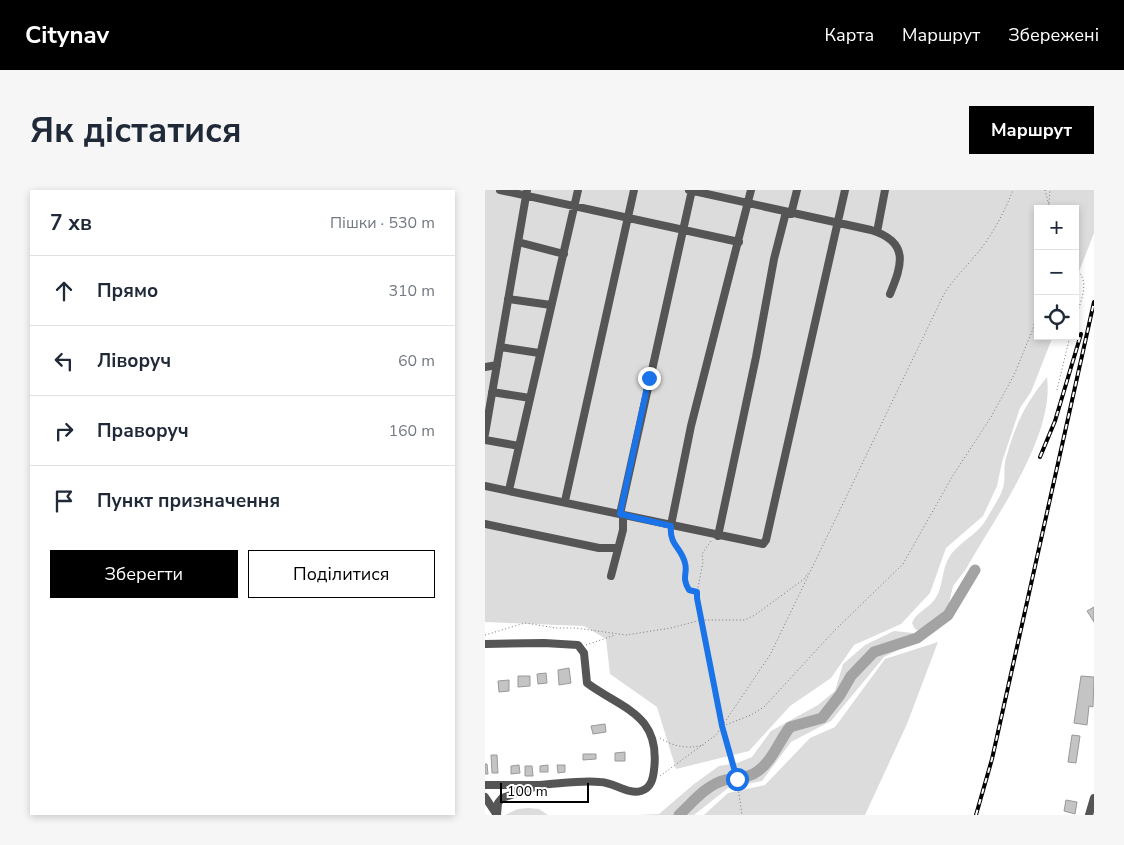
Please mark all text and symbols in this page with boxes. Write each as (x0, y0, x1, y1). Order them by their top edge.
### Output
text: Citynav (25, 19, 109, 51)
text: Карта (825, 23, 874, 47)
text: Маршрут (902, 23, 980, 47)
text: Збережені (1008, 23, 1099, 47)
button: Маршрут (969, 106, 1094, 154)
text: Як дістатися (30, 107, 242, 154)
map controls (1034, 205, 1079, 340)
button: + (1034, 205, 1079, 250)
text: 7 хв (50, 209, 92, 237)
text: Пішки · 530 m (330, 212, 435, 234)
button: − (1034, 250, 1079, 295)
icon: ahead (50, 277, 78, 305)
text: Прямо (97, 278, 158, 304)
text: 310 m (388, 280, 435, 302)
button: locate (1034, 295, 1079, 340)
icon: left (50, 347, 78, 375)
text: Ліворуч (97, 348, 171, 374)
text: 60 m (398, 350, 435, 372)
route end (638, 367, 661, 390)
icon: right (50, 417, 78, 445)
text: Праворуч (97, 418, 189, 444)
text: 160 m (388, 420, 435, 442)
icon: arrive (50, 487, 78, 515)
text: Пункт призначення (97, 488, 280, 514)
button: Зберегти (50, 550, 238, 598)
button: Поділитися (248, 550, 435, 598)
route start (726, 768, 749, 791)
scale bar (500, 780, 589, 803)
text: 100 m (507, 782, 548, 801)

